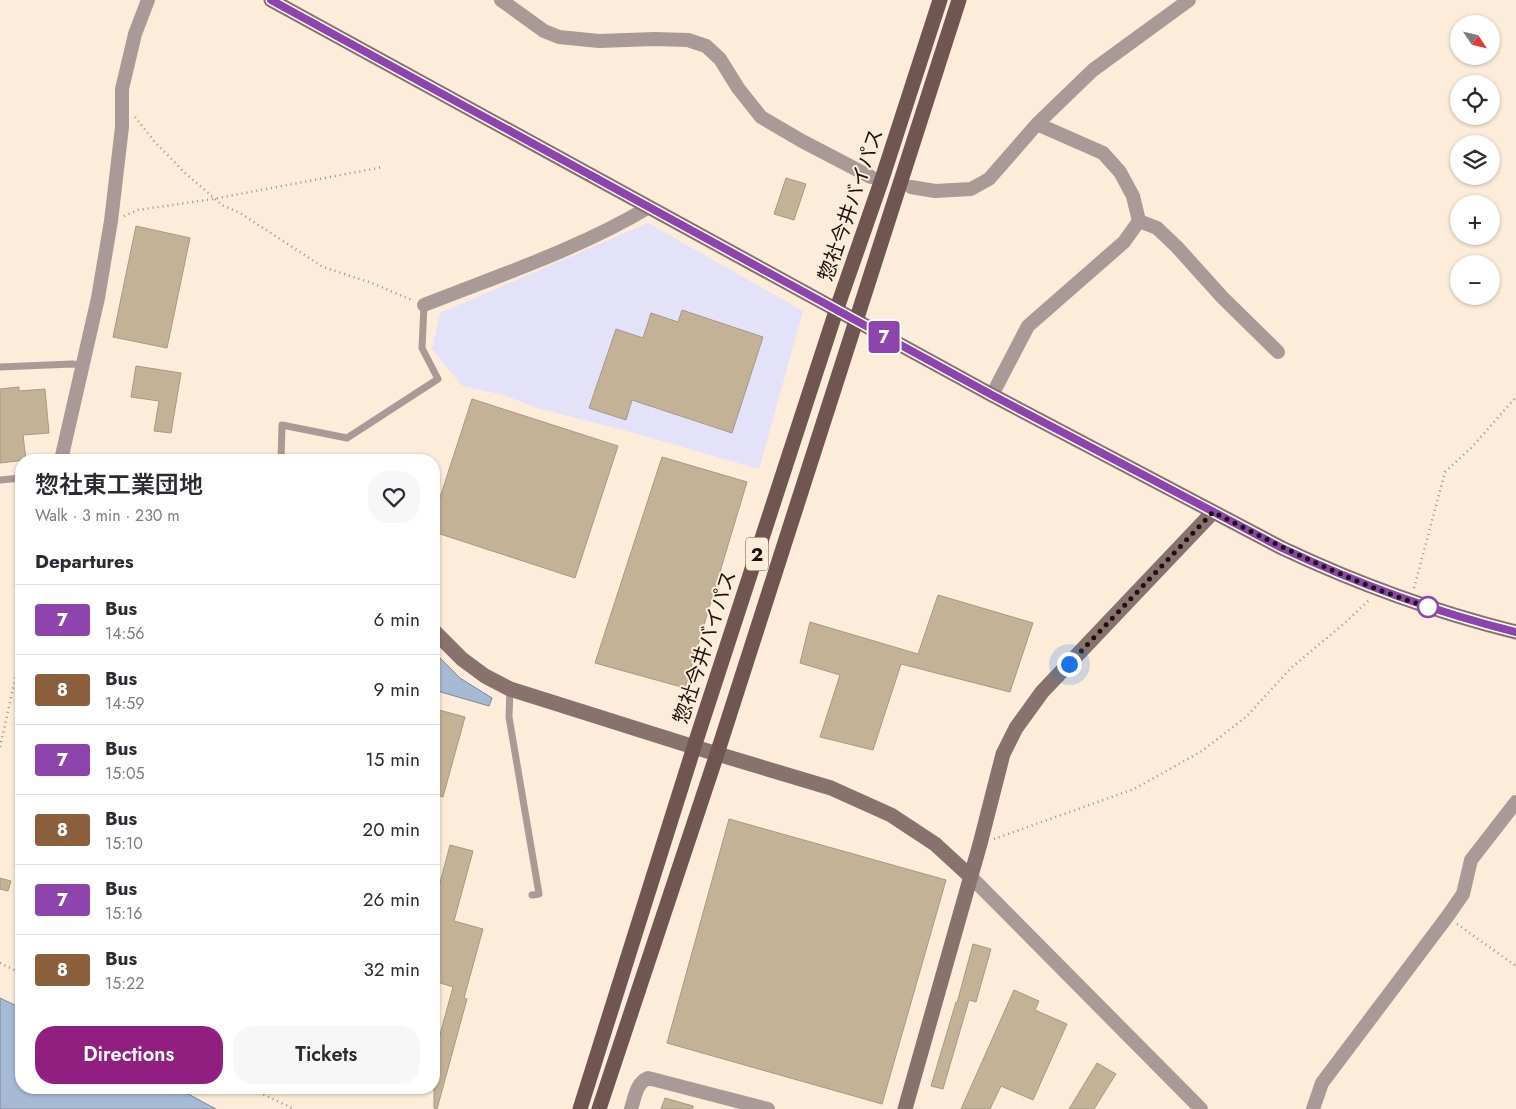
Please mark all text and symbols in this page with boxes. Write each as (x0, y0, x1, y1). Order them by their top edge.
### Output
north arrow (1450, 15, 1500, 65)
map controls (1450, 15, 1500, 305)
button: locate (1450, 75, 1500, 125)
street label: 惣社今井バイパス (811, 125, 891, 285)
button: layers (1450, 135, 1500, 185)
button: + (1450, 195, 1500, 245)
button: − (1450, 255, 1500, 305)
line badge: 7 (868, 321, 900, 353)
text: 7 (879, 324, 889, 350)
text: 惣社東工業団地 (35, 467, 203, 502)
button: heart (368, 471, 420, 523)
text: Walk · 3 min · 230 m (35, 504, 180, 527)
road number: 2 (746, 538, 768, 570)
text: Departures (35, 548, 134, 575)
street label: 惣社今井バイパス (667, 567, 743, 727)
text: Bus (105, 595, 137, 622)
unlabelled marker (1417, 596, 1439, 618)
text: 6 min (374, 606, 420, 633)
text: 7 (57, 607, 68, 633)
text: 14:56 (105, 622, 145, 645)
your location (1057, 652, 1082, 677)
text: Bus (105, 665, 137, 692)
text: 9 min (374, 676, 420, 703)
text: 8 (57, 677, 68, 703)
text: 14:59 (105, 692, 145, 715)
text: Bus (105, 735, 137, 762)
text: 15 min (365, 746, 420, 773)
text: 7 (57, 747, 68, 773)
text: 15:05 (105, 762, 145, 785)
text: Bus (105, 805, 137, 832)
text: 20 min (362, 816, 420, 843)
text: 8 (57, 817, 68, 843)
text: 15:10 (105, 832, 143, 855)
text: Bus (105, 875, 137, 902)
text: 26 min (363, 886, 420, 913)
text: 7 (57, 887, 68, 913)
text: 15:16 (105, 902, 142, 925)
text: Bus (105, 945, 137, 972)
text: 32 min (363, 956, 420, 983)
text: 8 (57, 957, 68, 983)
text: 15:22 (105, 972, 144, 995)
button: Directions (35, 1026, 223, 1084)
button: Tickets (233, 1026, 420, 1084)

